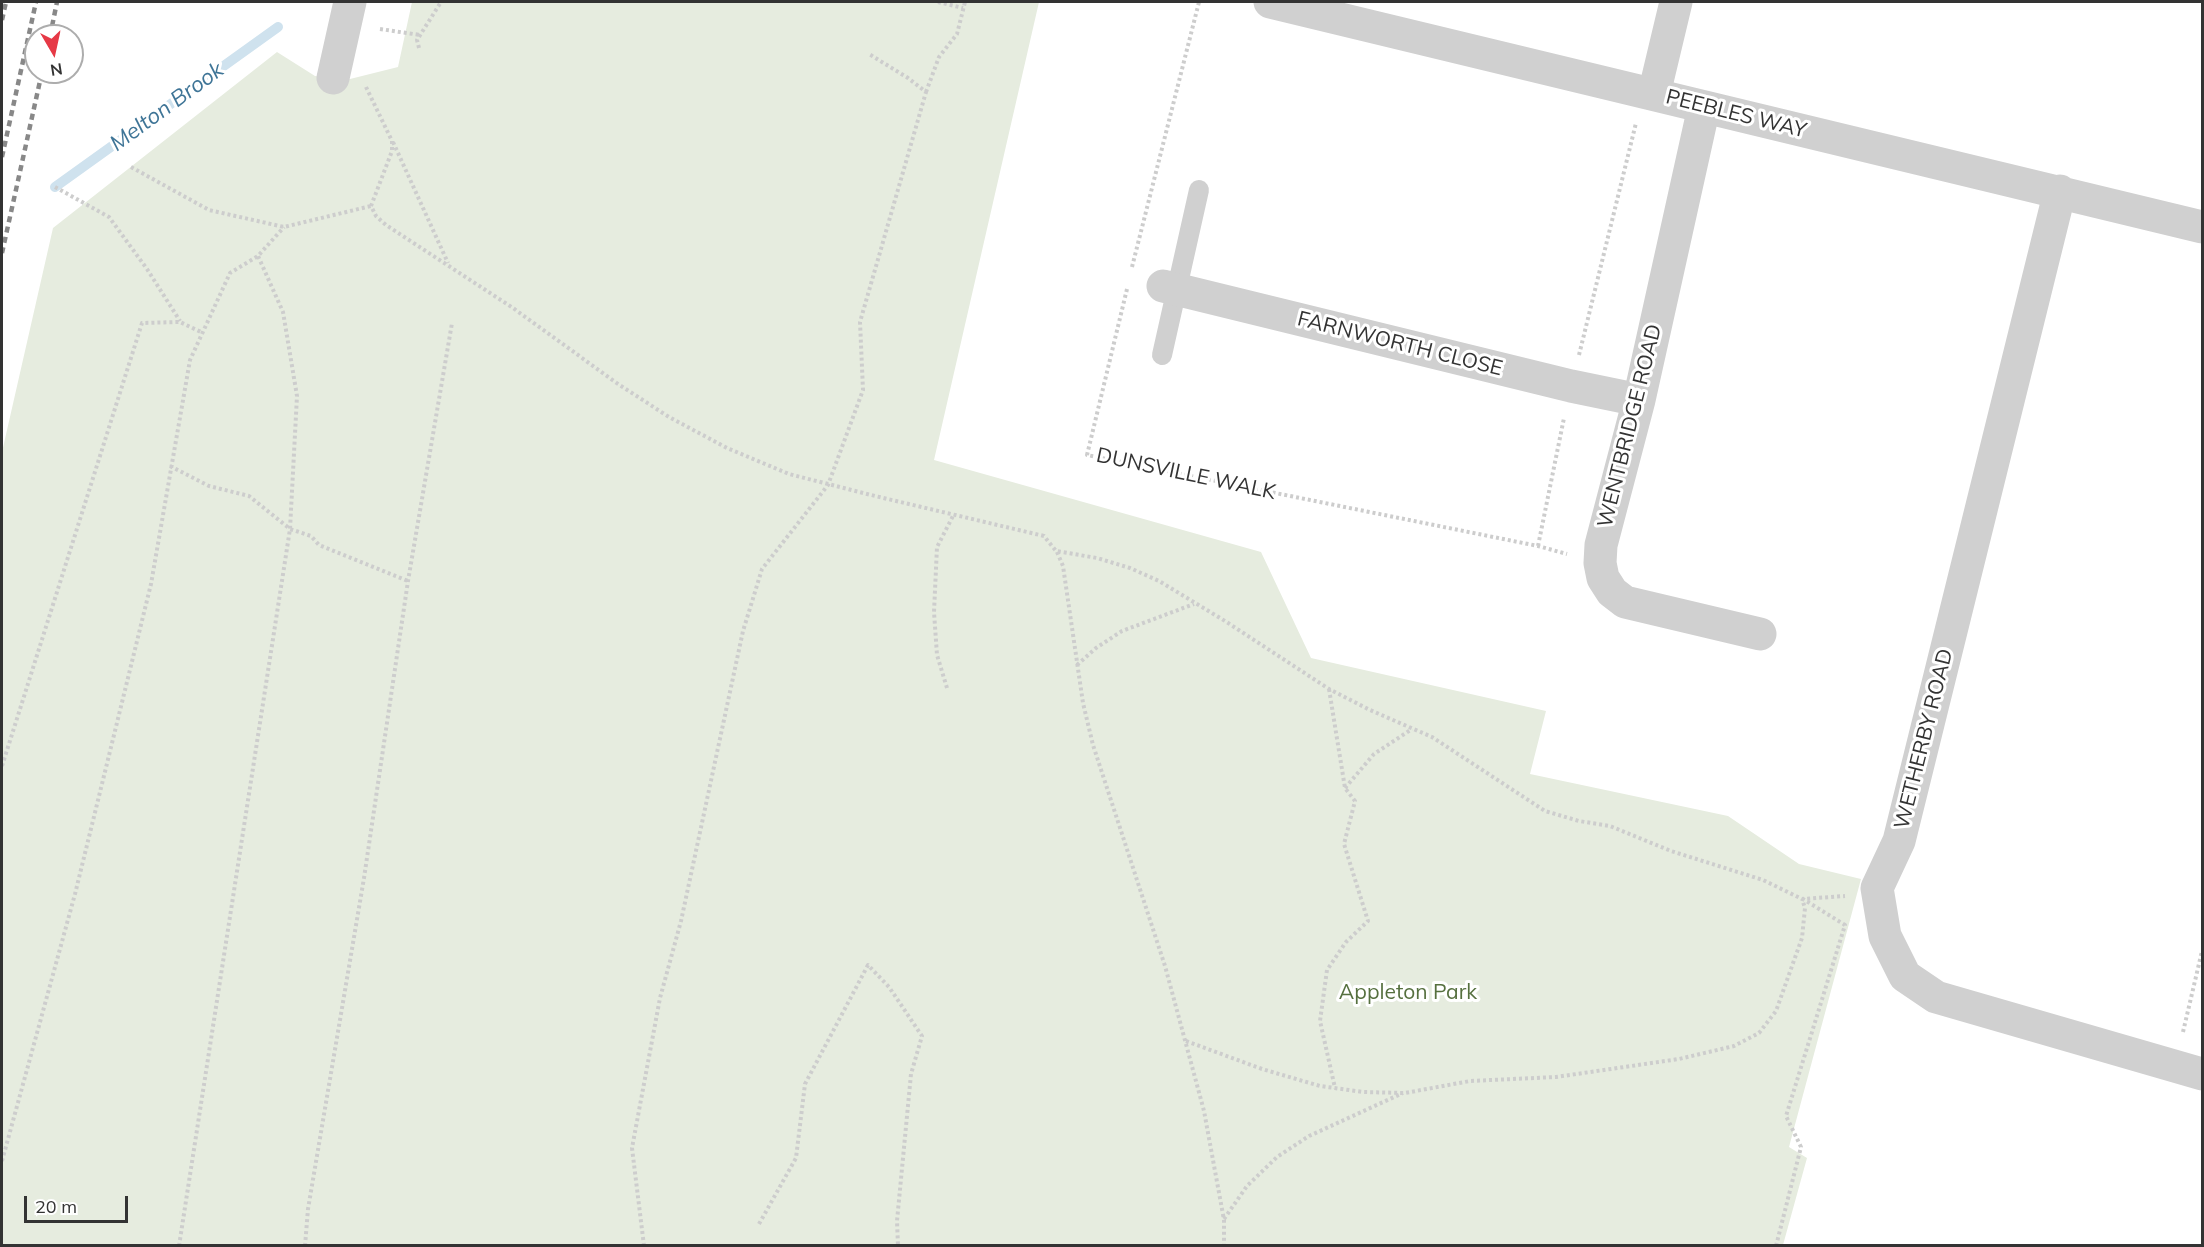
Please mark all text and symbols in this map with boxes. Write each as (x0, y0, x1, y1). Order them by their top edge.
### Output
north arrow (24, 24, 84, 84)
water label: Melton Brook (105, 57, 229, 157)
text: N (49, 59, 64, 81)
street label: PEEBLES WAY (1663, 84, 1809, 144)
street label: FARNWORTH CLOSE (1295, 306, 1505, 382)
street label: WENTBRIDGE ROAD (1593, 322, 1667, 530)
street label: DUNSVILLE WALK (1094, 443, 1278, 505)
street label: WETHERBY ROAD (1889, 646, 1959, 832)
park label: Appleton Park (1339, 980, 1477, 1006)
scale bar (27, 1184, 130, 1222)
text: 20 m (35, 1195, 77, 1218)

